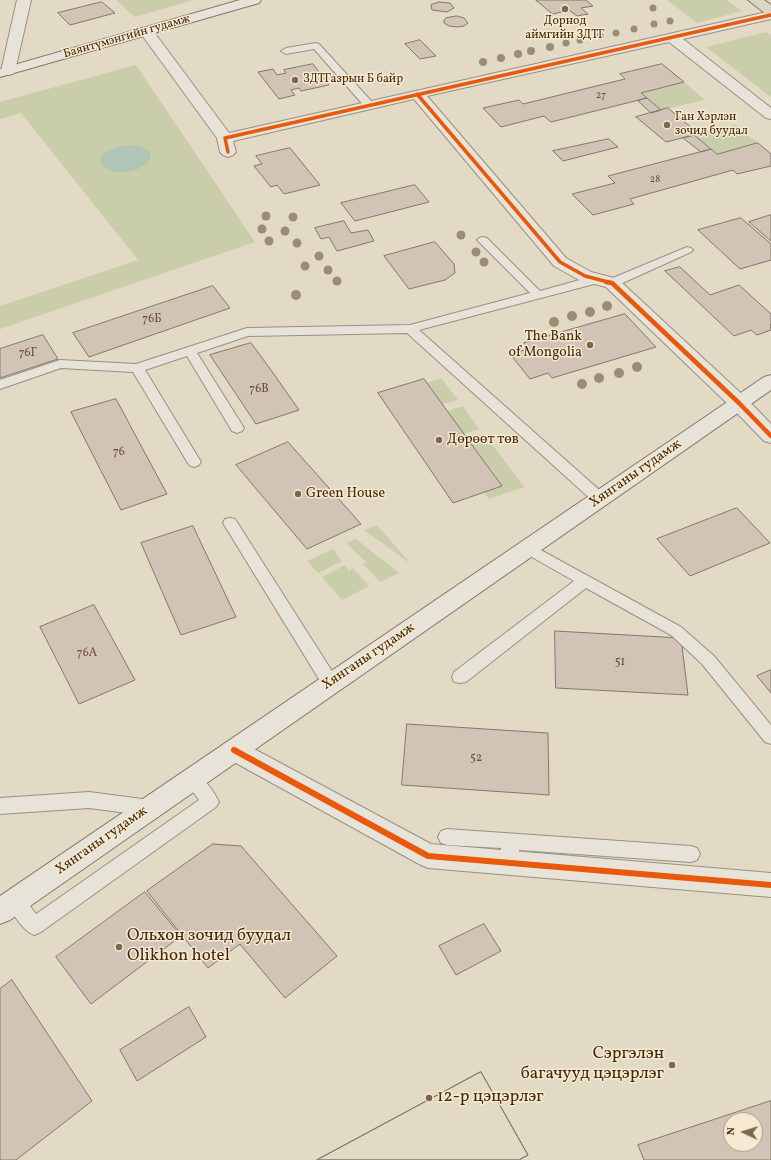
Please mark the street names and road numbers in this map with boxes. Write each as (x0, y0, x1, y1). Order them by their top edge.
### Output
street label: Баянтүмэнгийн гудамж (62, 12, 192, 62)
street label: Хянганы гудамж (587, 436, 685, 512)
street label: Хянганы гудамж (319, 620, 419, 694)
street label: Хянганы гудамж (53, 803, 151, 879)

